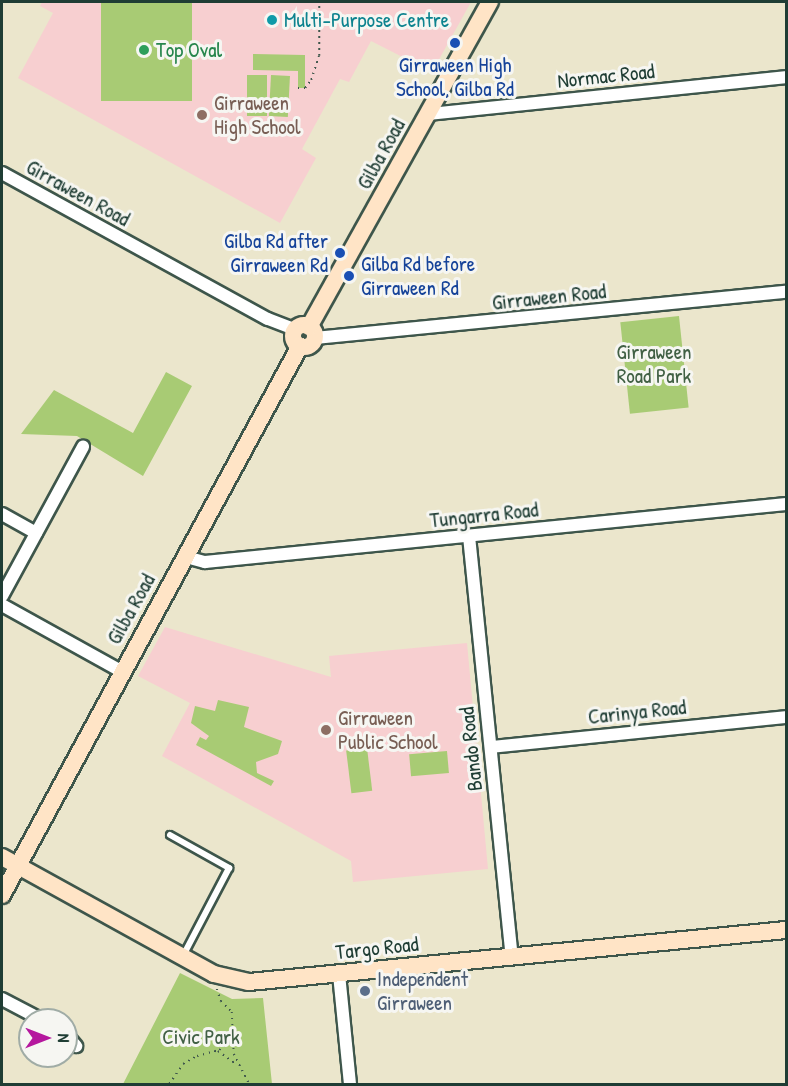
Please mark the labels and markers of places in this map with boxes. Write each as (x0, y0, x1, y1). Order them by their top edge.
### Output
place label: Multi-Purpose Centre (284, 7, 449, 33)
marker: Multi-Purpose Centre (265, 13, 279, 27)
marker: Girraween High School, Gilba Rd (448, 36, 462, 50)
place label: Top Oval (156, 37, 222, 63)
marker: Top Oval (137, 43, 151, 57)
place label: Girraween High School, Gilba Rd (396, 52, 514, 102)
place label: Girraween High School (214, 90, 301, 140)
marker: Girraween High School (195, 108, 209, 122)
place label: Gilba Rd after Girraween Rd (224, 228, 328, 278)
marker: Gilba Rd after Girraween Rd (333, 246, 347, 260)
place label: Gilba Rd before Girraween Rd (361, 251, 475, 301)
marker: Gilba Rd before Girraween Rd (342, 269, 356, 283)
place label: Girraween Public School (338, 705, 438, 755)
marker: Girraween Public School (319, 723, 333, 737)
place label: Independent Girraween (377, 966, 468, 1016)
marker: Independent Girraween (358, 984, 372, 998)

